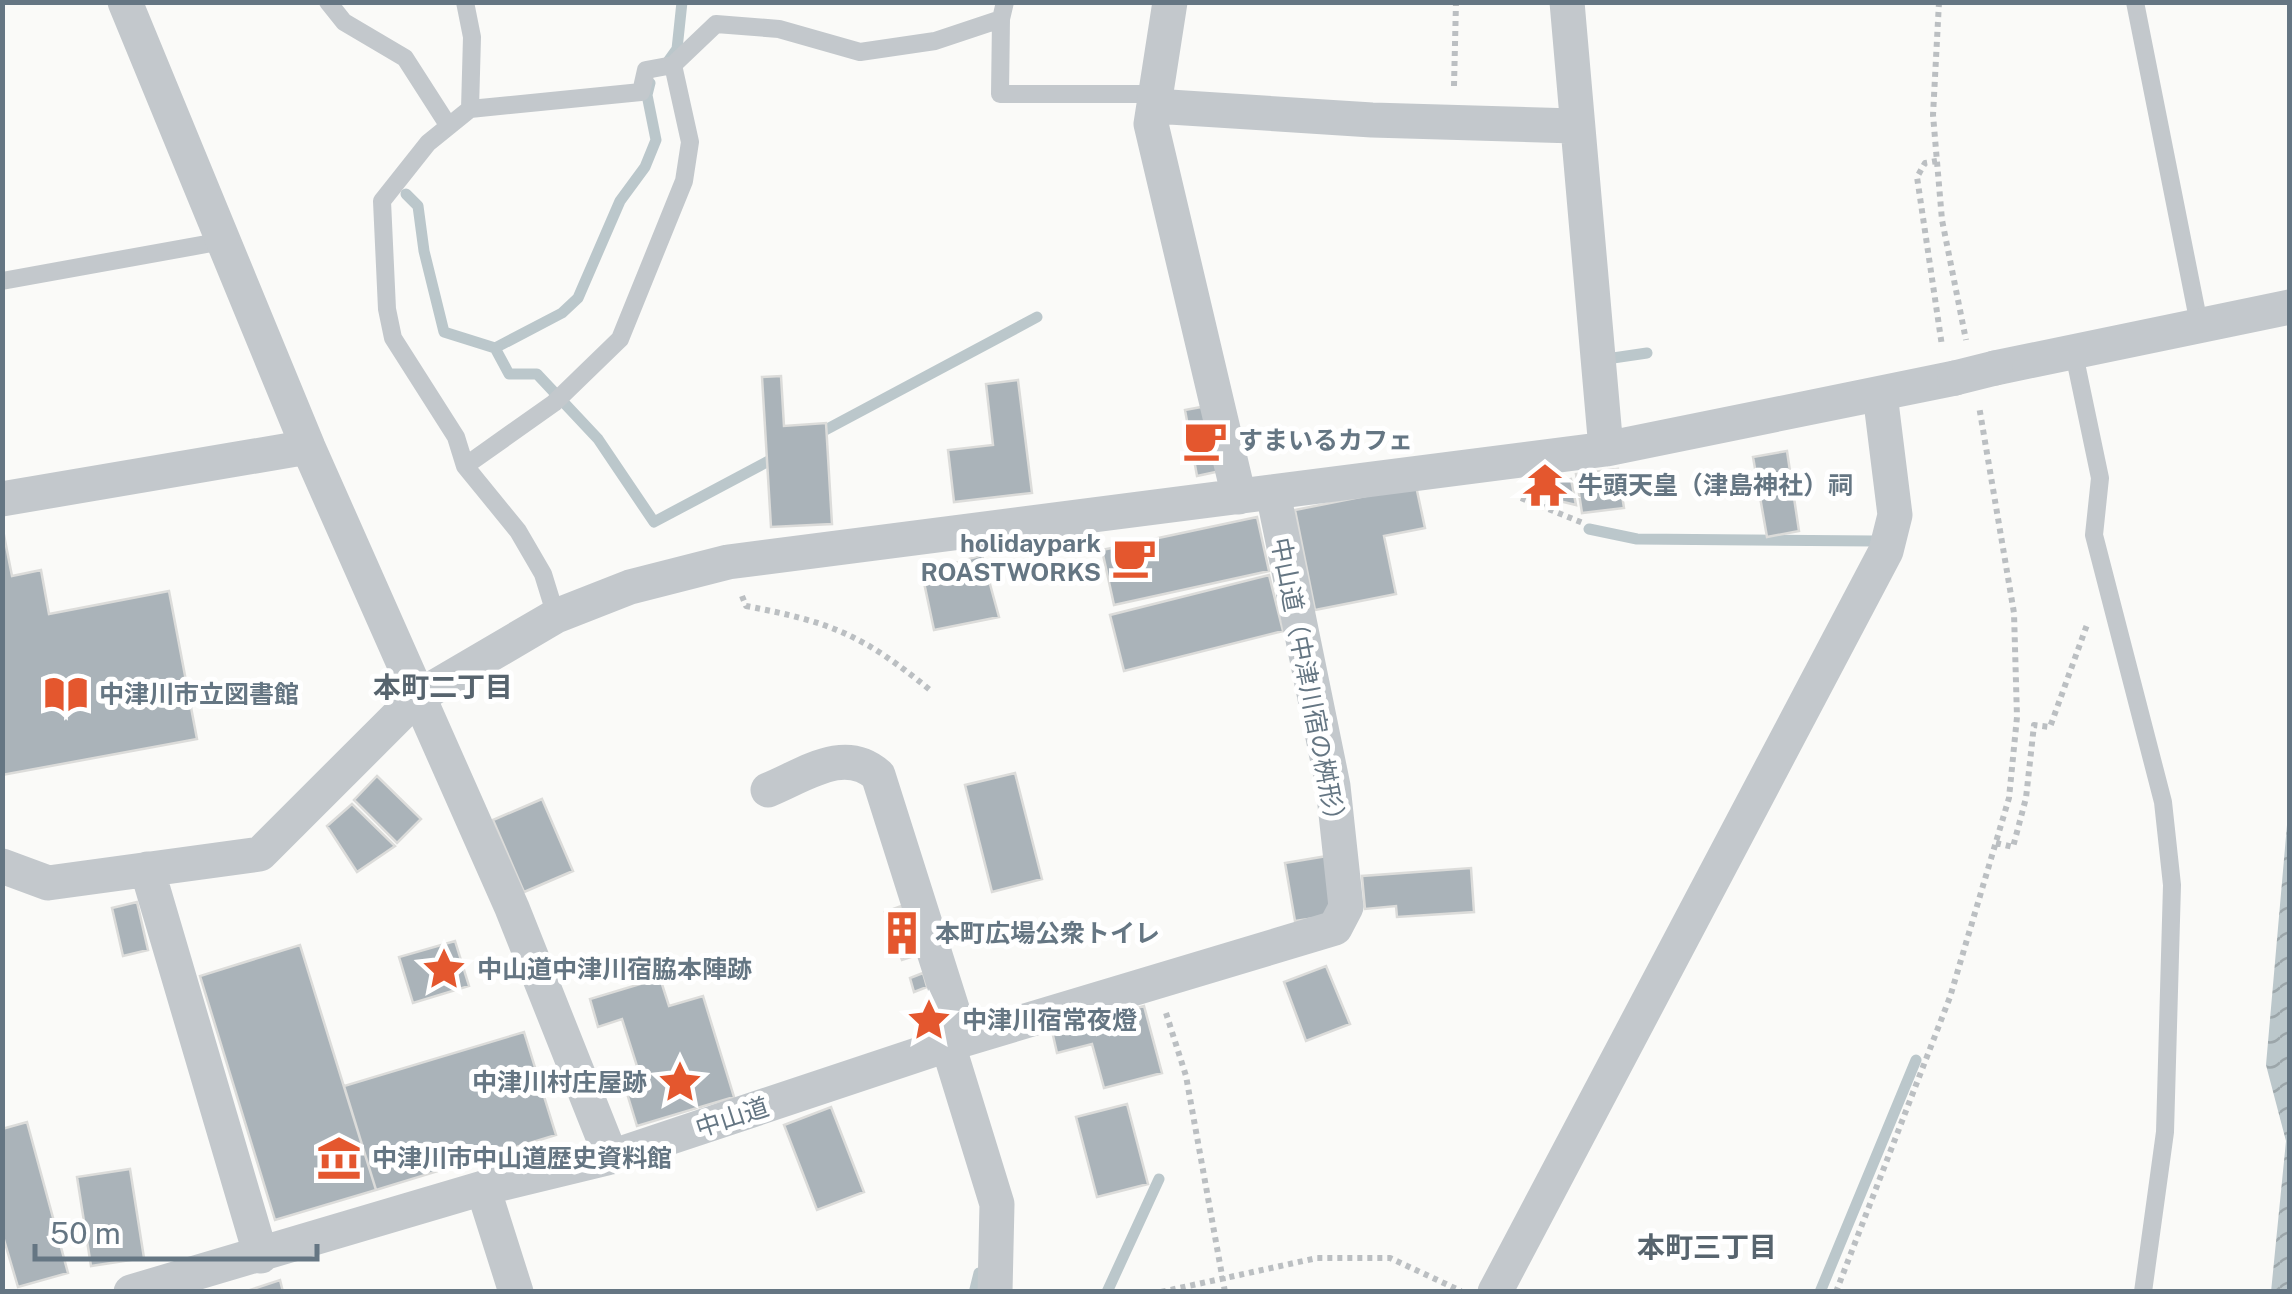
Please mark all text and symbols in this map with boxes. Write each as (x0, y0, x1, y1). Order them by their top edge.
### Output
cafe icon: すまいるカフェ (1181, 416, 1229, 464)
place label: すまいるカフェ (1238, 425, 1413, 455)
temple icon: 牛頭天皇（津島神社）祠 (1521, 461, 1569, 509)
place label: 牛頭天皇（津島神社）祠 (1578, 470, 1853, 500)
place label: holidaypark ROASTWORKS (920, 528, 1102, 587)
cafe icon: holidaypark ROASTWORKS (1110, 533, 1158, 581)
street label: 中山道（中津川宿の桝形） (1266, 535, 1352, 835)
library icon: 中津川市立図書館 (42, 670, 90, 718)
district label: 本町二丁目 (373, 670, 513, 703)
place label: 中津川市立図書館 (99, 679, 299, 709)
building icon: 本町広場公衆トイレ (878, 909, 926, 957)
place label: 本町広場公衆トイレ (935, 918, 1160, 948)
place icon: 中山道中津川宿脇本陣跡 (420, 945, 468, 993)
place label: 中山道中津川宿脇本陣跡 (477, 954, 752, 984)
place icon: 中津川宿常夜燈 (905, 996, 953, 1044)
place label: 中津川宿常夜燈 (962, 1005, 1137, 1035)
place icon: 中津川村庄屋跡 (656, 1058, 704, 1106)
place label: 中津川村庄屋跡 (472, 1067, 647, 1097)
street label: 中山道 (692, 1091, 772, 1143)
museum icon: 中津川市中山道歴史資料館 (315, 1134, 363, 1182)
place label: 中津川市中山道歴史資料館 (372, 1143, 672, 1173)
scale bar (35, 1199, 318, 1261)
text: 50 m (50, 1215, 121, 1251)
district label: 本町三丁目 (1637, 1230, 1777, 1263)

